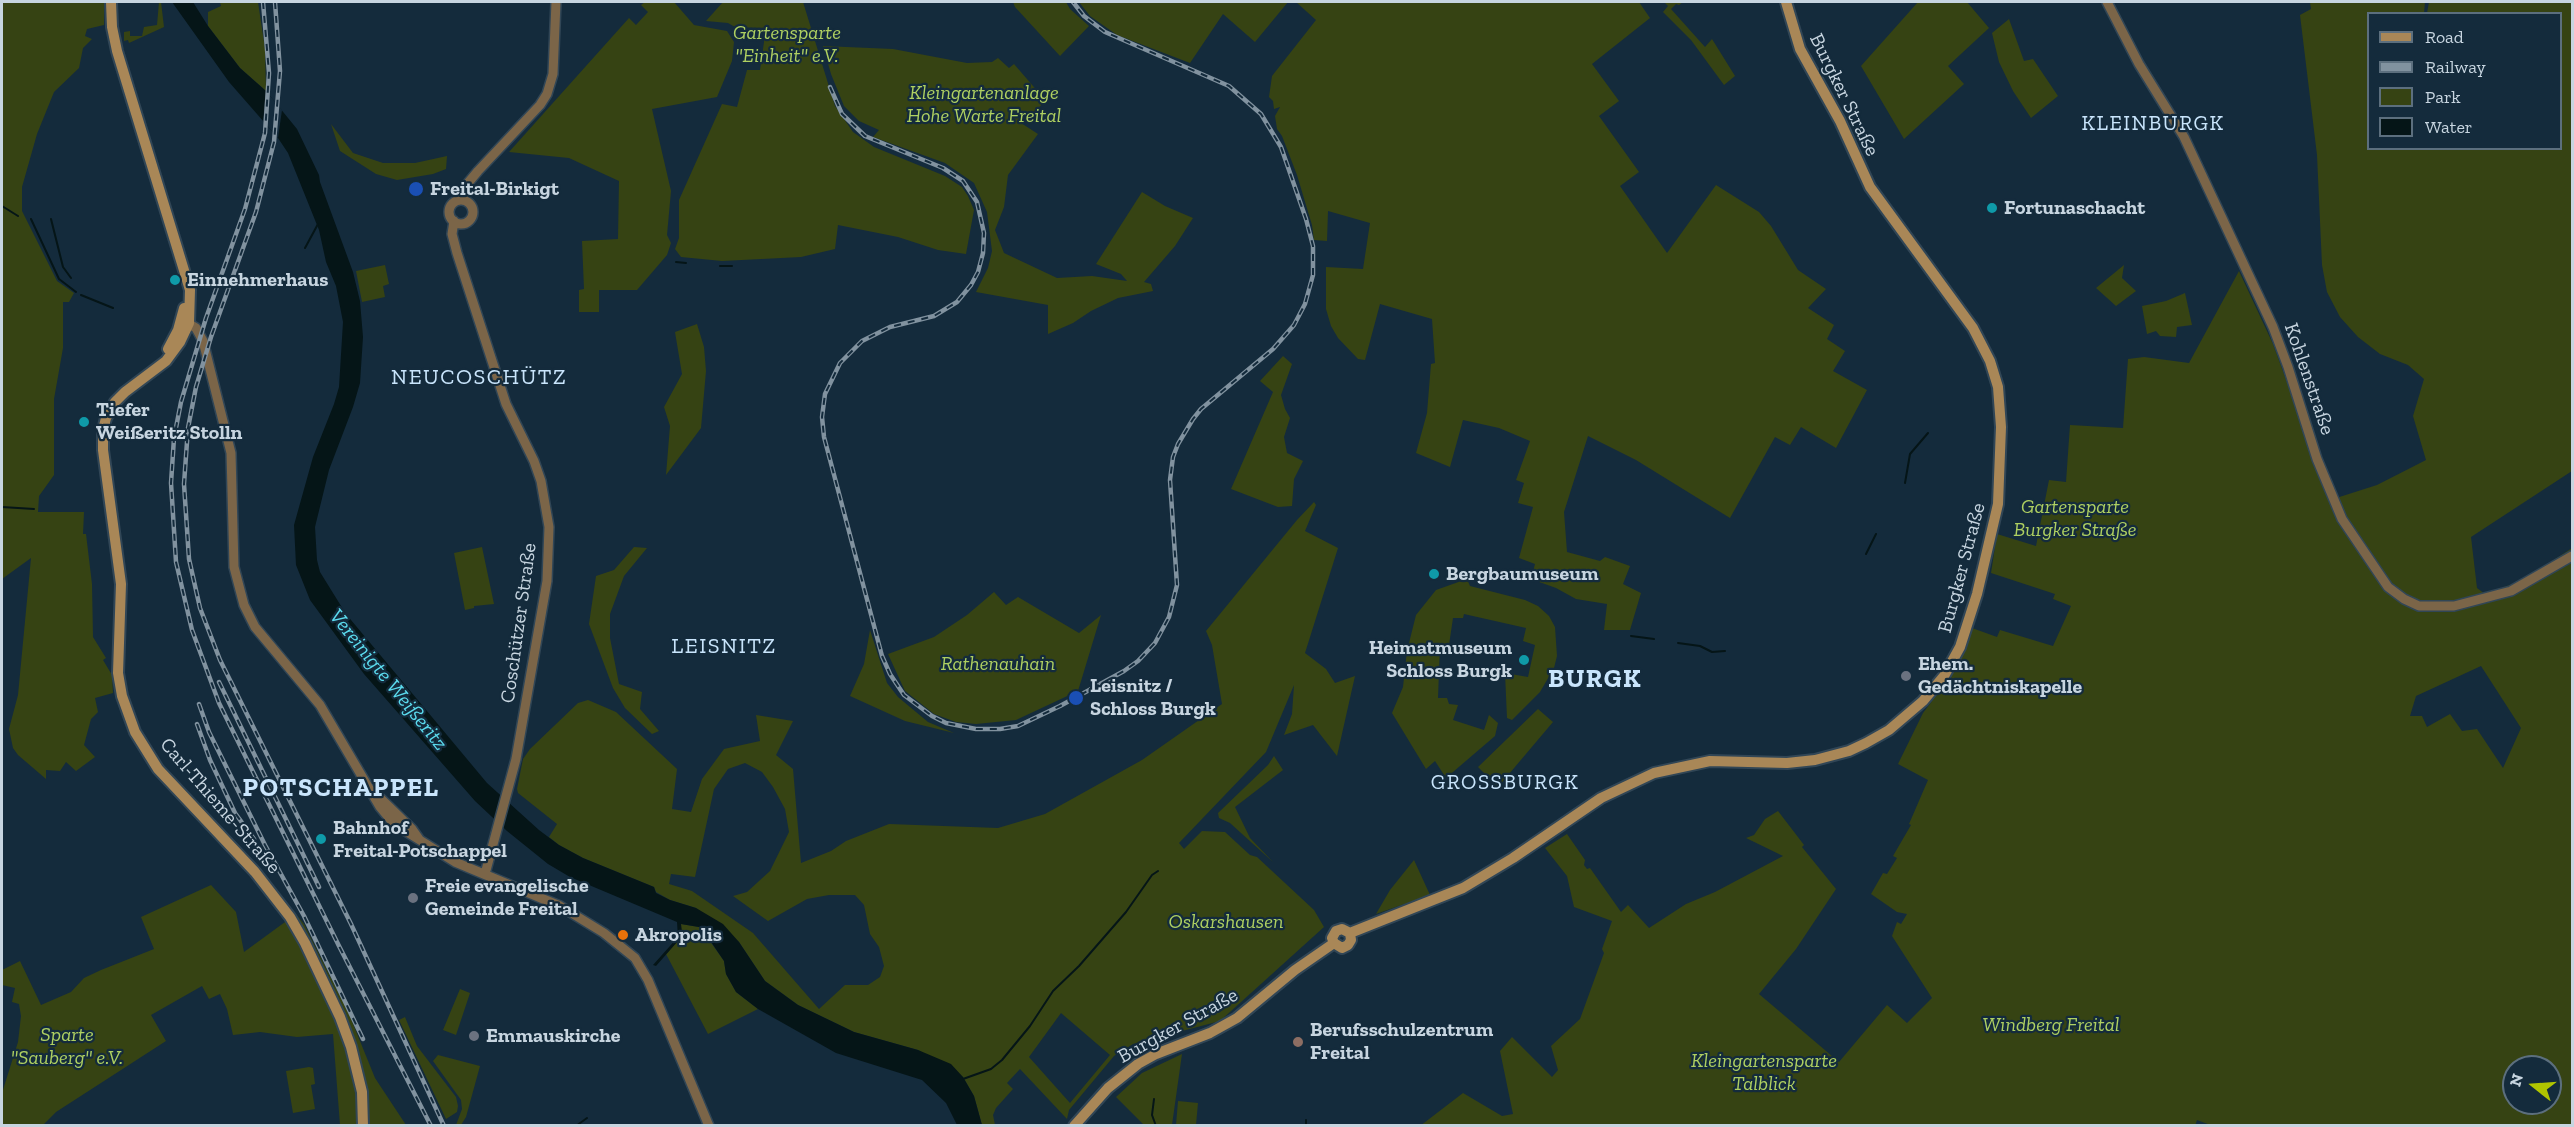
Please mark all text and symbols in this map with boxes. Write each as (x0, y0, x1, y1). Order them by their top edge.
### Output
legend (2367, 12, 2562, 150)
park label: Gartensparte "Einheit" e.V. (733, 21, 841, 68)
text: Road (2425, 26, 2464, 48)
street label: Burgker Straße (1804, 30, 1884, 160)
text: Railway (2425, 56, 2486, 78)
park label: Kleingartenanlage Hohe Warte Freital (907, 81, 1061, 128)
text: Park (2425, 86, 2461, 108)
district label: KLEINBURGK (2082, 111, 2224, 137)
text: Water (2425, 116, 2472, 138)
place label: Freital-Birkigt (430, 177, 559, 201)
marker: Freital-Birkigt (407, 180, 425, 198)
place label: Fortunaschacht (2004, 196, 2145, 220)
marker: Fortunaschacht (1985, 201, 1999, 215)
place label: Einnehmerhaus (187, 268, 328, 292)
marker: Einnehmerhaus (168, 273, 182, 287)
street label: Kohlenstraße (2279, 320, 2339, 438)
district label: NEUCOSCHÜTZ (391, 365, 567, 391)
place label: Tiefer Weißeritz Stolln (96, 398, 242, 445)
marker: Tiefer Weißeritz Stolln (77, 415, 91, 429)
park label: Gartensparte Burgker Straße (2014, 495, 2136, 542)
street label: Burgker Straße (1933, 500, 1991, 636)
street label: Coschützer Straße (496, 541, 542, 705)
place label: Bergbaumuseum (1446, 562, 1598, 586)
marker: Bergbaumuseum (1427, 567, 1441, 581)
water label: Vereinigte Weißeritz (323, 604, 453, 756)
district label: LEISNITZ (671, 634, 777, 660)
place label: Heimatmuseum Schloss Burgk (1369, 636, 1512, 683)
park label: Rathenauhain (941, 652, 1055, 676)
place label: Ehem. Gedächtniskapelle (1918, 652, 2082, 699)
marker: Heimatmuseum Schloss Burgk (1517, 653, 1531, 667)
district label: BURGK (1548, 664, 1642, 696)
marker: Ehem. Gedächtniskapelle (1899, 669, 1913, 683)
place label: Leisnitz / Schloss Burgk (1090, 674, 1216, 721)
marker: Leisnitz / Schloss Burgk (1067, 689, 1085, 707)
street label: Carl-Thieme-Straße (154, 733, 286, 879)
district label: GROSSBURGK (1431, 770, 1579, 796)
district label: POTSCHAPPEL (242, 773, 440, 805)
place label: Bahnhof Freital-Potschappel (333, 816, 507, 863)
marker: Bahnhof Freital-Potschappel (314, 832, 328, 846)
place label: Freie evangelische Gemeinde Freital (425, 874, 589, 921)
marker: Freie evangelische Gemeinde Freital (406, 891, 420, 905)
park label: Oskarshausen (1169, 910, 1283, 934)
place label: Akropolis (635, 923, 722, 947)
marker: Akropolis (616, 928, 630, 942)
street label: Burgker Straße (1114, 983, 1242, 1069)
park label: Windberg Freital (1982, 1013, 2120, 1037)
place label: Berufsschulzentrum Freital (1310, 1018, 1493, 1065)
park label: Sparte "Sauberg" e.V. (11, 1023, 123, 1070)
place label: Emmauskirche (486, 1024, 620, 1048)
marker: Emmauskirche (467, 1029, 481, 1043)
marker: Berufsschulzentrum Freital (1291, 1035, 1305, 1049)
park label: Kleingartensparte Talblick (1691, 1049, 1837, 1096)
north arrow (2502, 1055, 2562, 1115)
text: N (2505, 1072, 2527, 1089)

